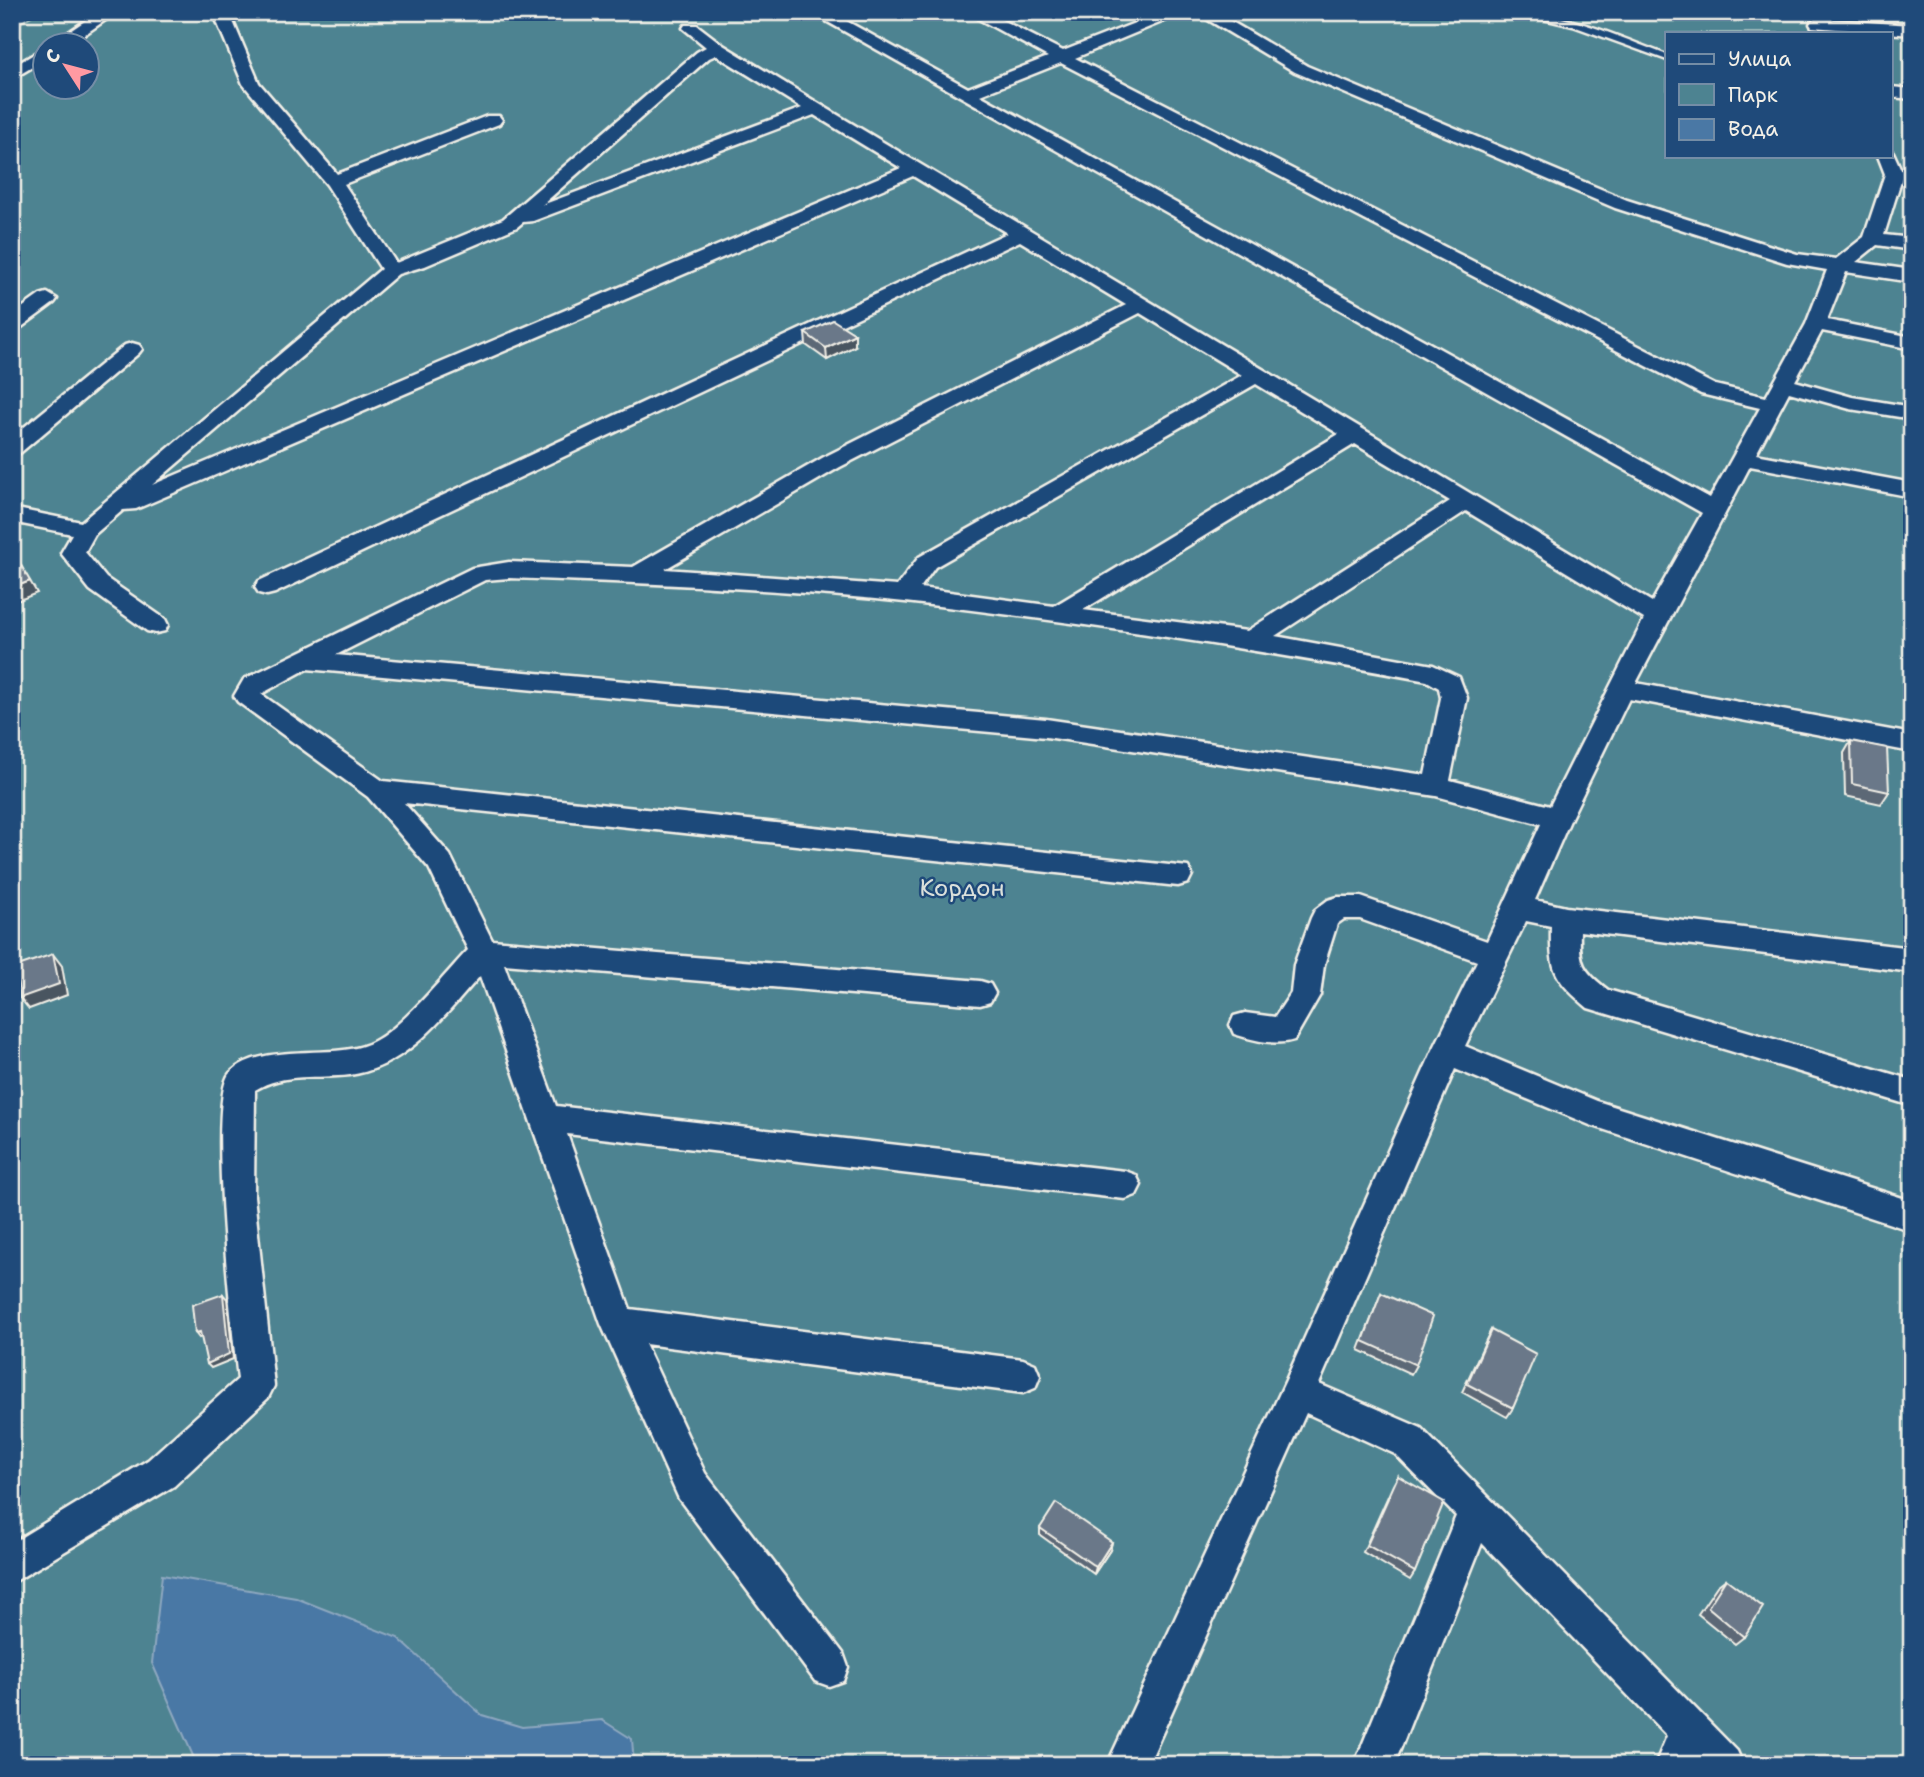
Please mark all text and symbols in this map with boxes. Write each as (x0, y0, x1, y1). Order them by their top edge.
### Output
north arrow (32, 32, 102, 102)
legend (1665, 32, 1892, 158)
text: С (39, 44, 66, 68)
text: Улица (1728, 45, 1791, 73)
text: Парк (1728, 81, 1778, 109)
text: Вода (1728, 115, 1778, 143)
park label: Кордон (919, 872, 1005, 904)

